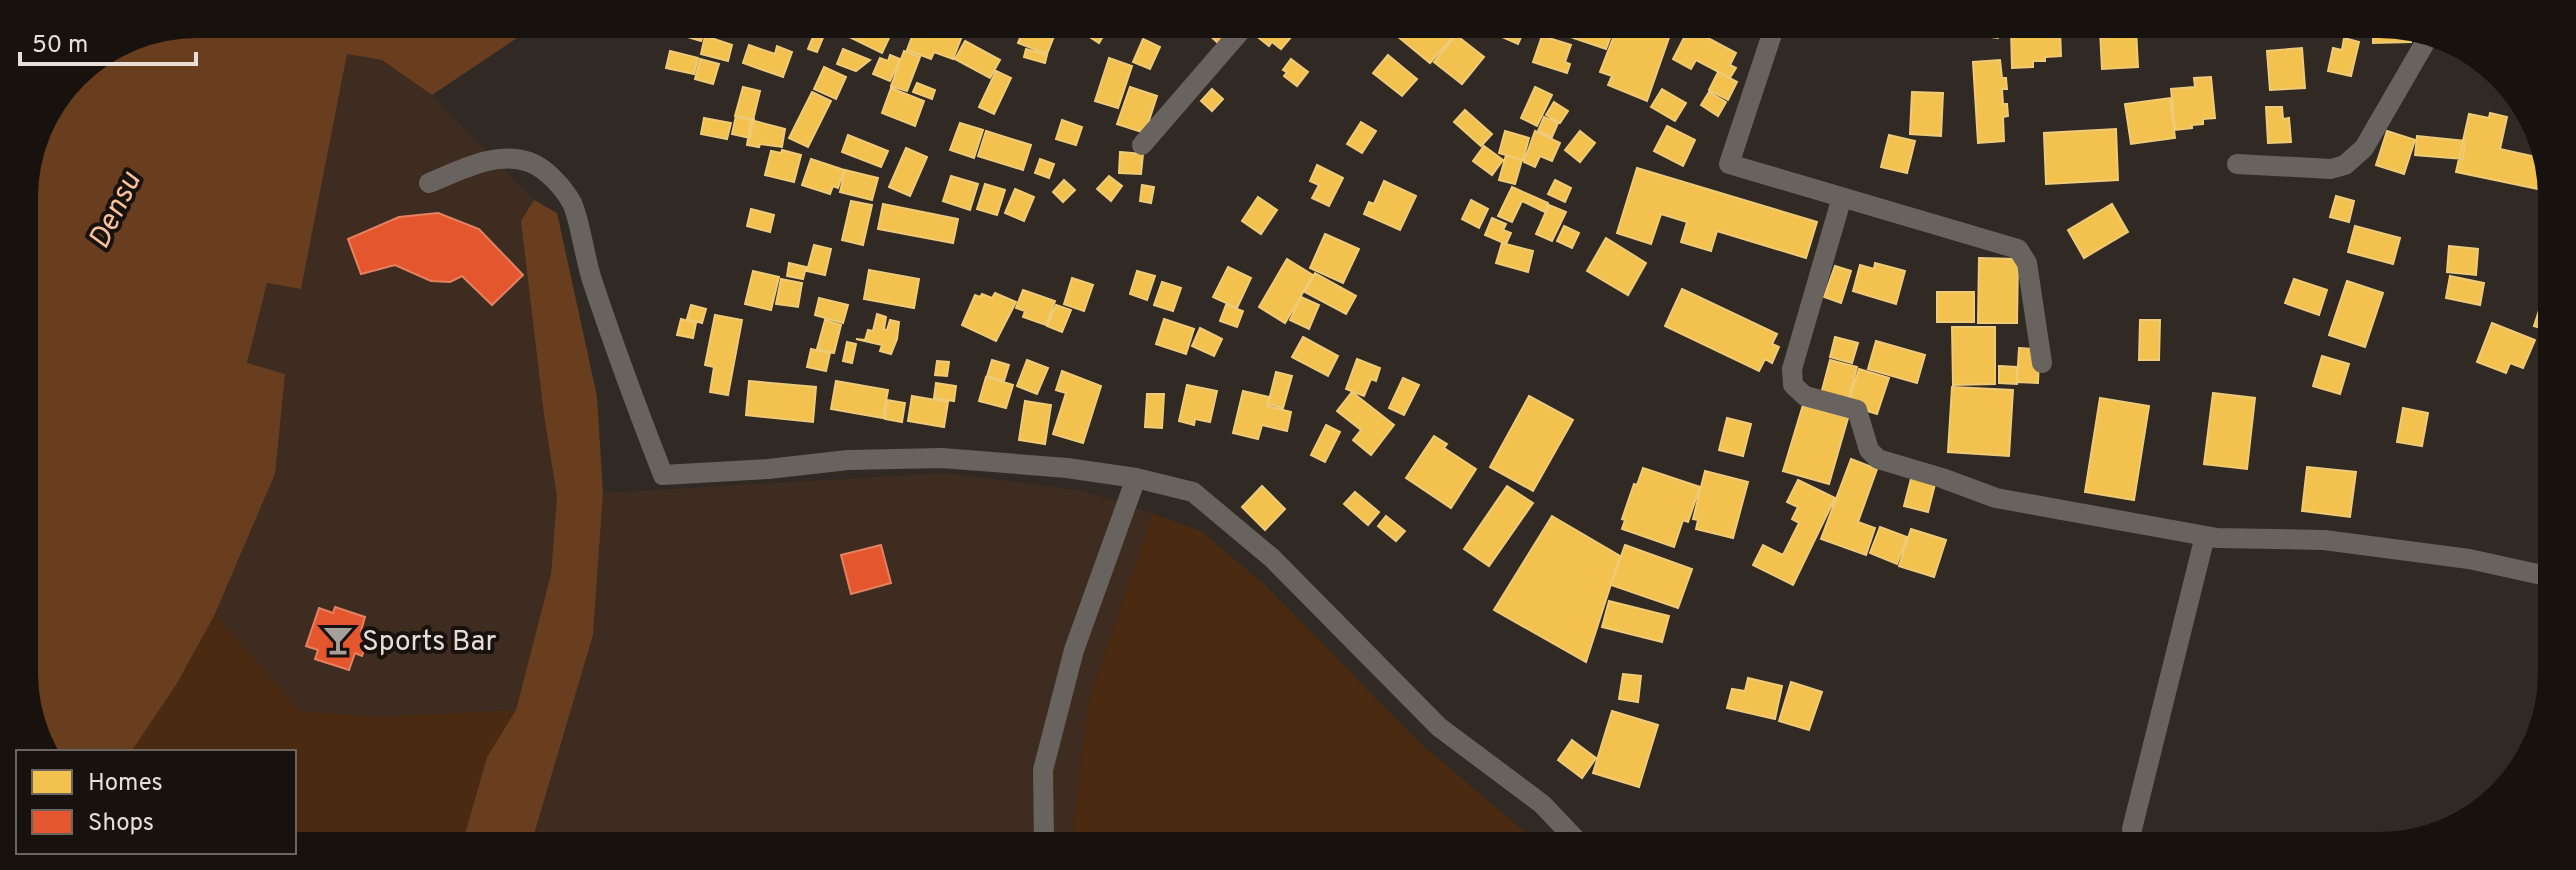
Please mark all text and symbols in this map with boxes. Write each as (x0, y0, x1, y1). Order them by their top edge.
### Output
scale bar (20, 16, 196, 66)
text: 50 m (32, 31, 88, 61)
water label: Densu (82, 166, 151, 256)
bar icon: Sports Bar (321, 623, 355, 657)
place label: Sports Bar (362, 625, 497, 661)
legend (16, 750, 296, 854)
text: Homes (88, 769, 163, 799)
text: Shops (88, 809, 154, 839)

